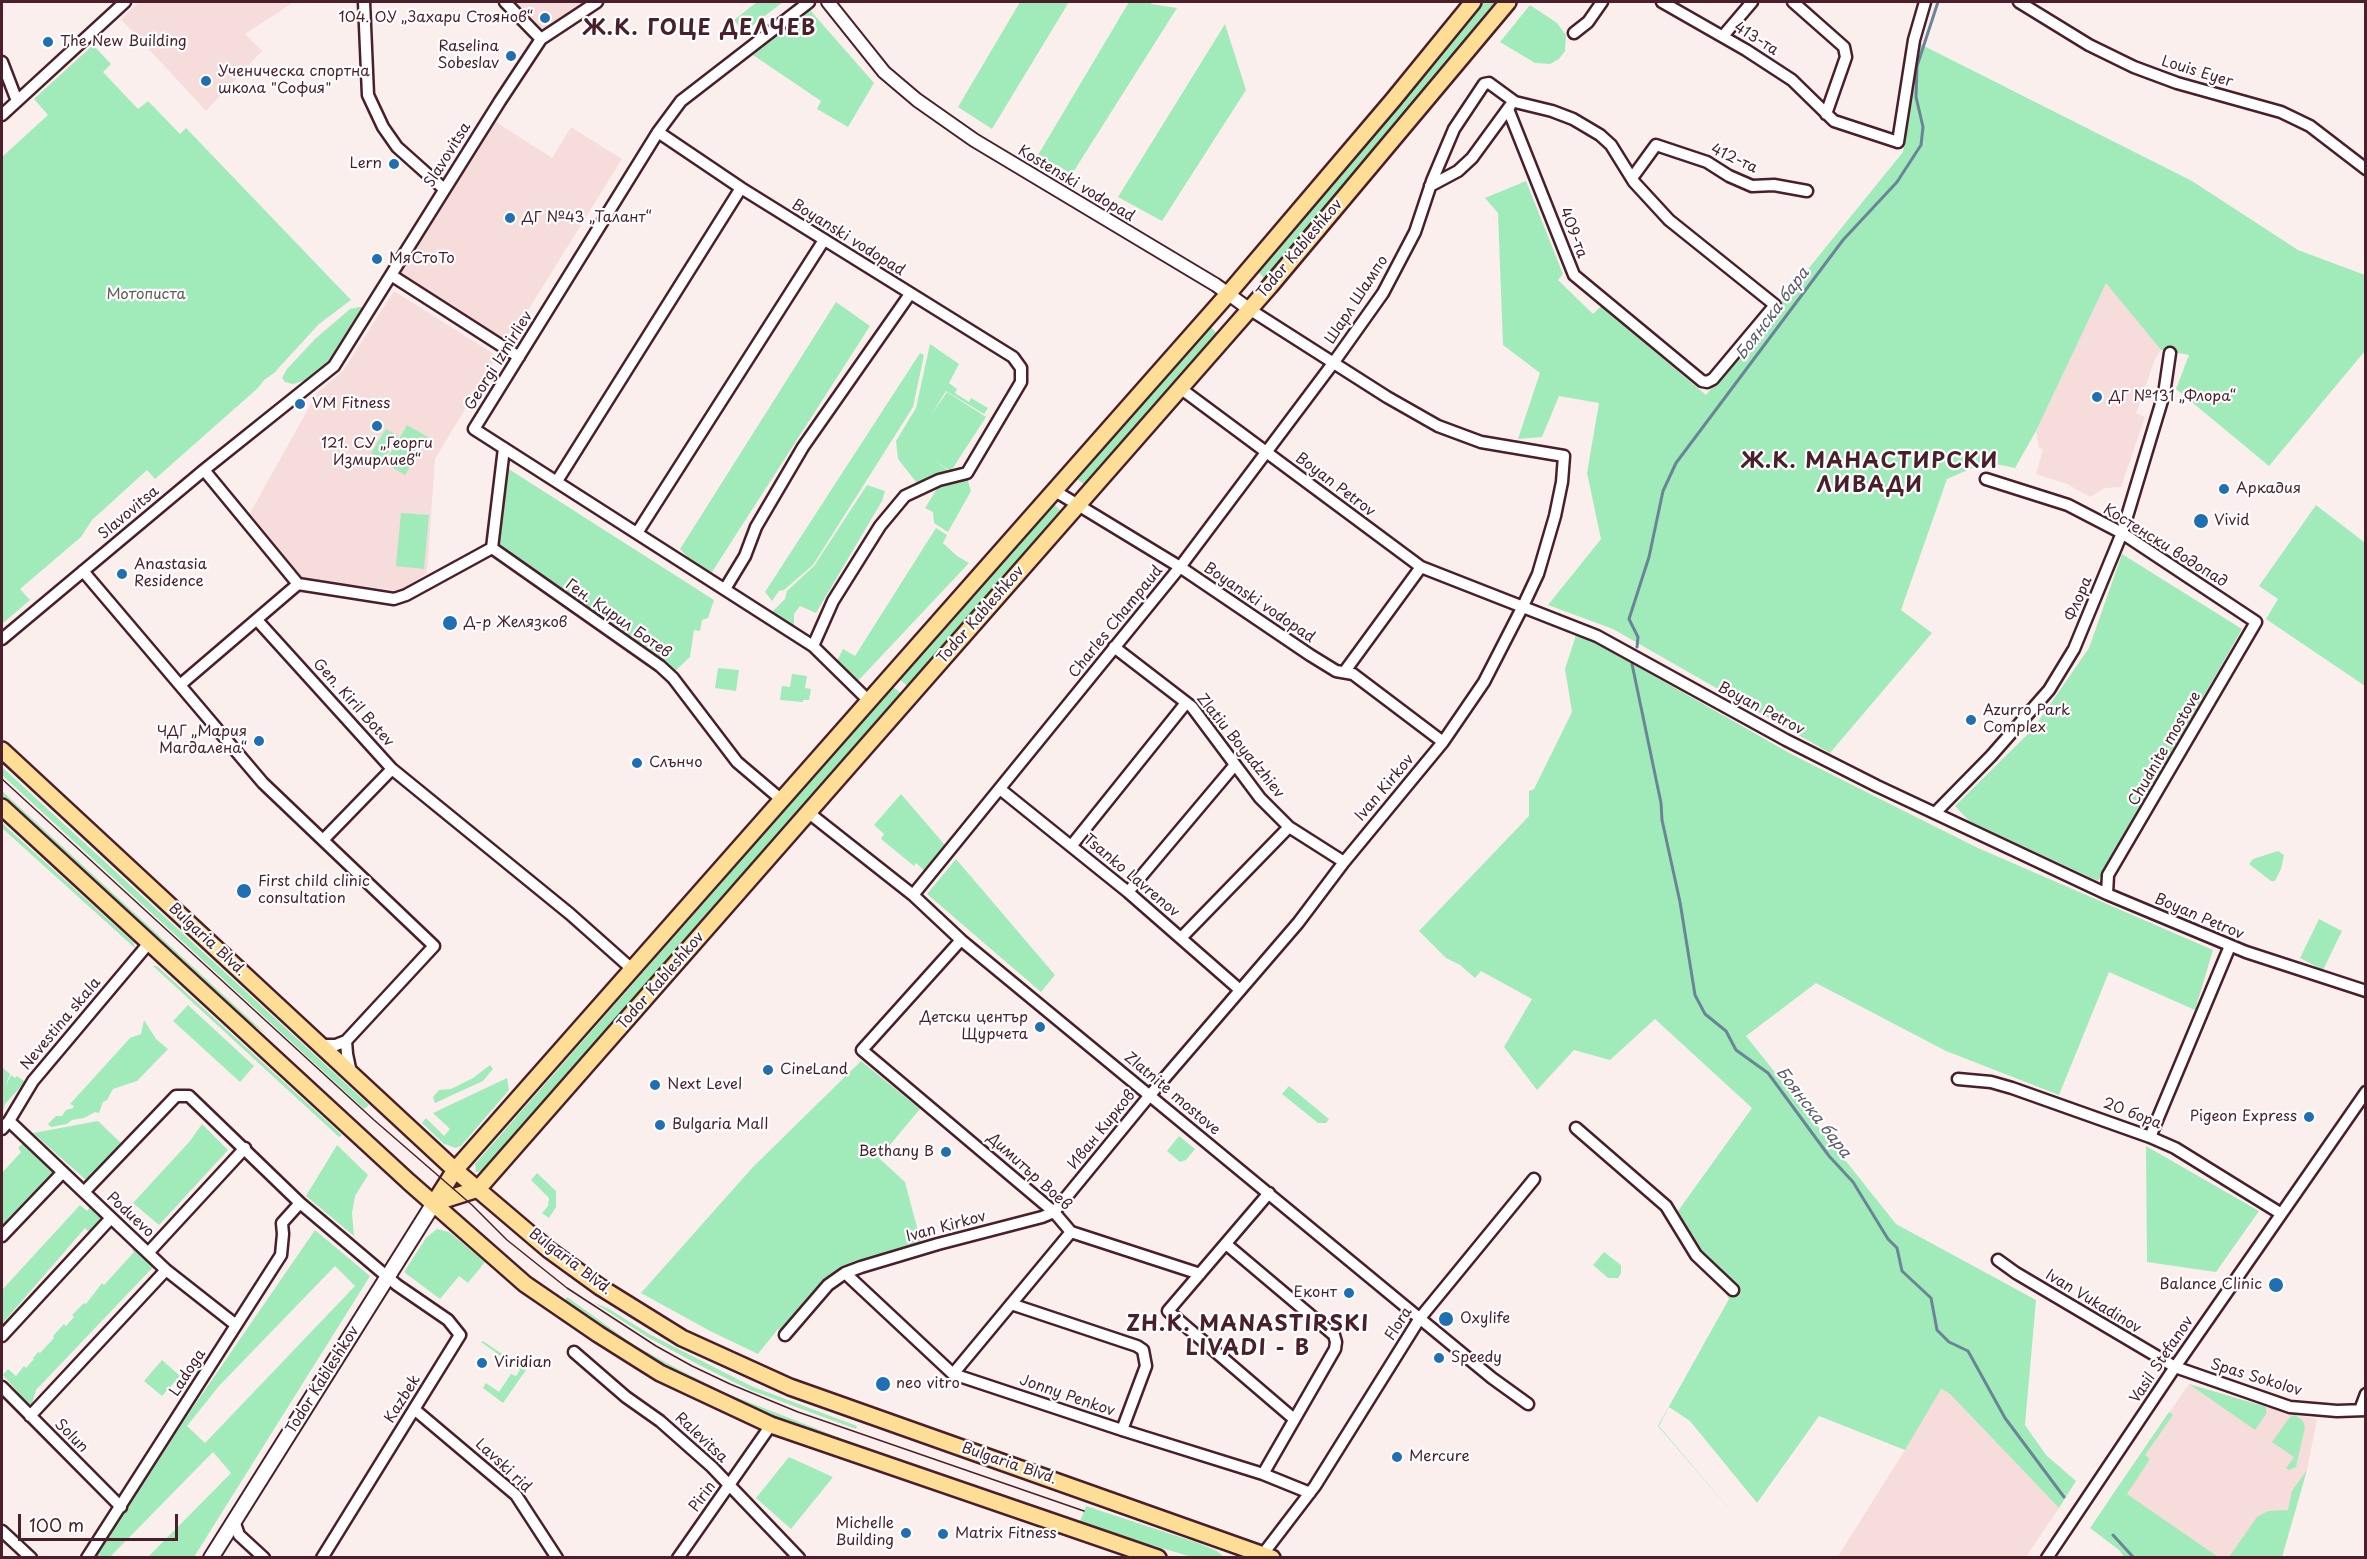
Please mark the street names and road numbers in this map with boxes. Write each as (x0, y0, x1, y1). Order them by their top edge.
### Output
street label: 413-та (1730, 18, 1782, 60)
street label: Louis Eyer (2159, 53, 2235, 91)
street label: Slavovitsa (421, 119, 475, 191)
street label: 412-та (1708, 140, 1760, 178)
street label: Kostenski vodopad (1014, 142, 1138, 226)
street label: Boyanski vodopad (788, 196, 908, 280)
street label: Todor Kableshkov (1253, 196, 1347, 302)
street label: 409-та (1555, 205, 1591, 261)
street label: Шарл Шампо (1322, 252, 1392, 348)
street label: Georgi Izmirliev (461, 308, 537, 414)
street label: Boyan Petrov (1292, 449, 1378, 521)
street label: Slavovitsa (95, 483, 163, 543)
street label: Костенски водопад (2100, 501, 2230, 591)
street label: Boyanski vodopad (1200, 559, 1318, 647)
street label: Charles Champaud (1065, 562, 1167, 682)
street label: Todor Kableshkov (934, 563, 1028, 667)
street label: Флора (2062, 574, 2096, 624)
street label: Ген. Кирил Ботев (562, 576, 674, 662)
street label: Gen. Kiril Botev (309, 655, 397, 751)
street label: Boyan Petrov (1715, 679, 1807, 739)
street label: Chudnite mostove (2125, 689, 2205, 809)
street label: Zlatiu Boyadzhiev (1192, 690, 1288, 802)
street label: Ivan Kirkov (1352, 751, 1418, 825)
street label: Tsanko Lavrenov (1079, 831, 1183, 921)
street label: Boyan Petrov (2152, 890, 2246, 944)
street label: Bulgaria Blvd. (165, 900, 249, 980)
street label: Todor Kableshkov (614, 929, 708, 1033)
street label: Nevestina skala (17, 974, 105, 1074)
street label: Zlatnite mostove (1120, 1049, 1224, 1139)
street label: Иван Кирков (1065, 1087, 1139, 1173)
street label: 20 бора (2100, 1095, 2164, 1133)
street label: Димитър Воев (983, 1129, 1075, 1215)
street label: Poduevo (103, 1189, 157, 1241)
street label: Ivan Kirkov (904, 1208, 988, 1246)
street label: Bulgaria Blvd. (525, 1225, 615, 1299)
street label: Ivan Vukadinov (2042, 1266, 2144, 1338)
street label: Flora (1382, 1304, 1416, 1344)
street label: Vasil Stefanov (2126, 1313, 2198, 1407)
street label: Todor Kableshkov (283, 1323, 363, 1437)
street label: Ladoga (166, 1346, 210, 1400)
street label: Spas Sokolov (2208, 1356, 2304, 1400)
street label: Jonny Penkov (1017, 1371, 1117, 1421)
street label: Kazbek (381, 1372, 425, 1426)
street label: Ralevitsa (671, 1409, 731, 1467)
street label: Solun (50, 1415, 92, 1457)
street label: Lavski rid (471, 1436, 535, 1496)
street label: Bulgaria Blvd. (959, 1439, 1059, 1489)
street label: Pirin (686, 1478, 720, 1516)

